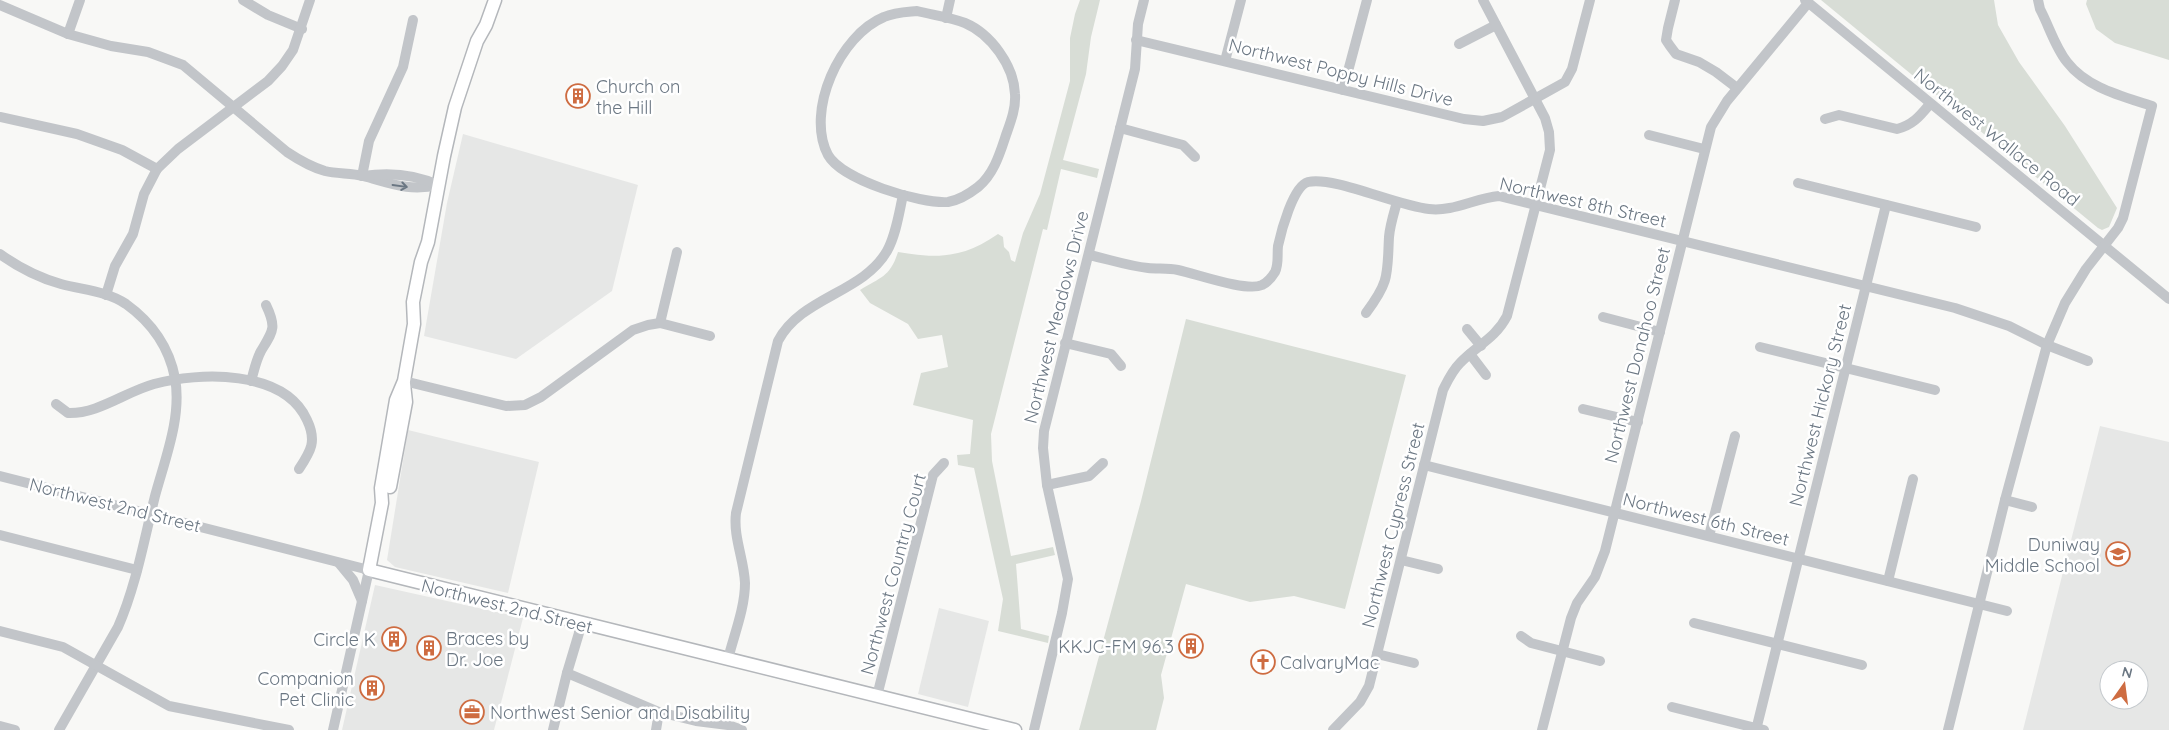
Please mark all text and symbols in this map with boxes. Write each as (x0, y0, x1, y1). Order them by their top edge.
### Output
street label: Northwest Poppy Hills Drive (1226, 33, 1456, 111)
street label: Northwest Wallace Road (1909, 63, 2085, 211)
place label: Church on the Hill (596, 75, 681, 119)
building icon: Church on the Hill (565, 83, 591, 109)
street label: Northwest 8th Street (1497, 172, 1669, 232)
one-way arrow (391, 181, 407, 191)
street label: Northwest Meadows Drive (1018, 208, 1094, 426)
street label: Northwest Donahoo Street (1599, 245, 1675, 465)
street label: Northwest Hickory Street (1784, 301, 1856, 509)
street label: Northwest Cypress Street (1356, 420, 1430, 630)
street label: Northwest Country Court (855, 471, 931, 677)
street label: Northwest 2nd Street (27, 473, 203, 537)
street label: Northwest 6th Street (1620, 487, 1792, 551)
place label: Duniway Middle School (1985, 533, 2100, 577)
school or university icon: Duniway Middle School (2105, 541, 2131, 567)
street label: Northwest 2nd Street (419, 574, 595, 638)
building icon: Circle K (381, 626, 407, 652)
place label: Braces by Dr. Joe (446, 627, 529, 671)
place label: Circle K (313, 628, 376, 651)
building icon: KKJC-FM 96.3 (1178, 633, 1204, 659)
building icon: Braces by Dr. Joe (416, 635, 442, 661)
place label: KKJC-FM 96.3 (1058, 635, 1174, 658)
church icon: CalvaryMac (1250, 649, 1276, 675)
place label: CalvaryMac (1280, 651, 1379, 674)
north arrow (2099, 660, 2149, 710)
text: N (2120, 662, 2134, 682)
place label: Companion Pet Clinic (258, 667, 354, 711)
building icon: Companion Pet Clinic (359, 675, 385, 701)
office icon: Northwest Senior and Disability (459, 699, 485, 725)
place label: Northwest Senior and Disability (490, 701, 750, 724)

